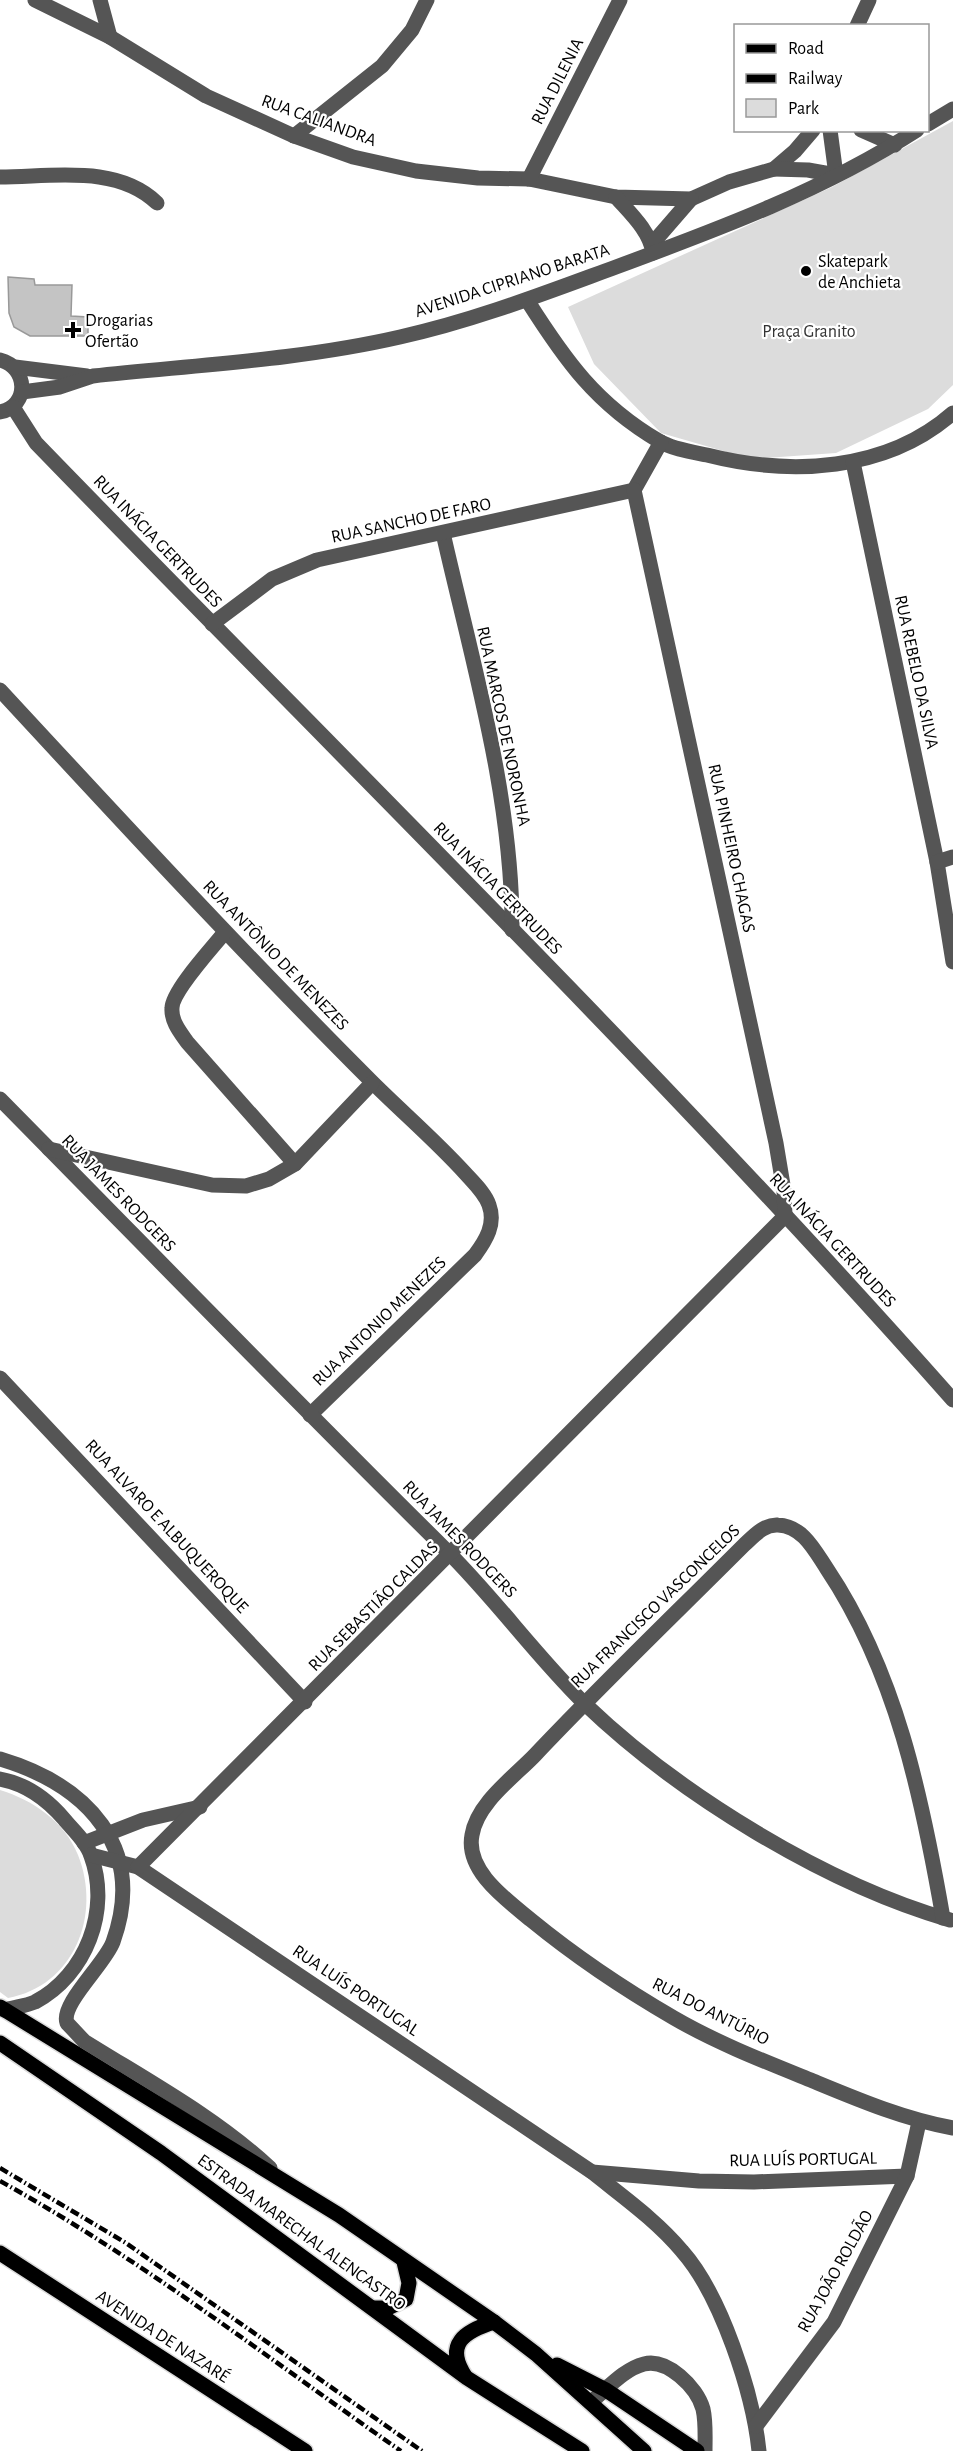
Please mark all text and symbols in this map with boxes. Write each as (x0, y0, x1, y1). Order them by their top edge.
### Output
legend (734, 24, 929, 132)
street label: RUA DILENIA (529, 35, 588, 127)
text: Road (788, 40, 824, 58)
text: Railway (788, 70, 843, 88)
street label: RUA CALIANDRA (259, 92, 379, 150)
text: Park (788, 100, 820, 118)
street label: AVENIDA CIPRIANO BARATA (413, 241, 612, 321)
place label: Skatepark de Anchieta (818, 253, 901, 292)
marker: Skatepark de Anchieta (799, 264, 813, 278)
place label: Drogarias Ofertão (85, 312, 153, 351)
marker: Drogarias Ofertão (66, 323, 80, 337)
park label: Praça Granito (762, 323, 856, 341)
street label: RUA INÁCIA GERTRUDES (90, 470, 227, 611)
street label: RUA SANCHO DE FARO (330, 495, 493, 547)
street label: RUA REBELO DA SILVA (891, 594, 941, 751)
street label: RUA MARCOS DE NORONHA (473, 625, 533, 828)
street label: RUA PINHEIRO CHAGAS (704, 762, 758, 934)
street label: RUA INÁCIA GERTRUDES (430, 817, 567, 958)
street label: RUA ANTÔNIO DE MENEZES (199, 875, 354, 1034)
street label: RUA JAMES RODGERS (58, 1132, 179, 1256)
street label: RUA INÁCIA GERTRUDES (766, 1168, 901, 1311)
street label: RUA ANTONIO MENEZES (310, 1254, 450, 1390)
street label: RUA ALVARO E ALBUQUEROQUE (81, 1436, 251, 1617)
street label: RUA JAMES RODGERS (399, 1478, 520, 1602)
street label: RUA FRANCISCO VASCONCELOS (568, 1521, 744, 1692)
street label: RUA SEBASTIÃO CALDAS (303, 1536, 442, 1675)
street label: RUA LUÍS PORTUGAL (289, 1940, 424, 2040)
street label: RUA DO ANTÚRIO (649, 1972, 773, 2049)
street label: RUA LUÍS PORTUGAL (729, 2147, 878, 2170)
street label: ESTRADA MARECHAL ALENCASTRO (194, 2151, 409, 2314)
street label: RUA JOÃO ROLDÃO (792, 2206, 877, 2336)
street label: AVENIDA DE NAZARÉ (92, 2284, 234, 2387)

